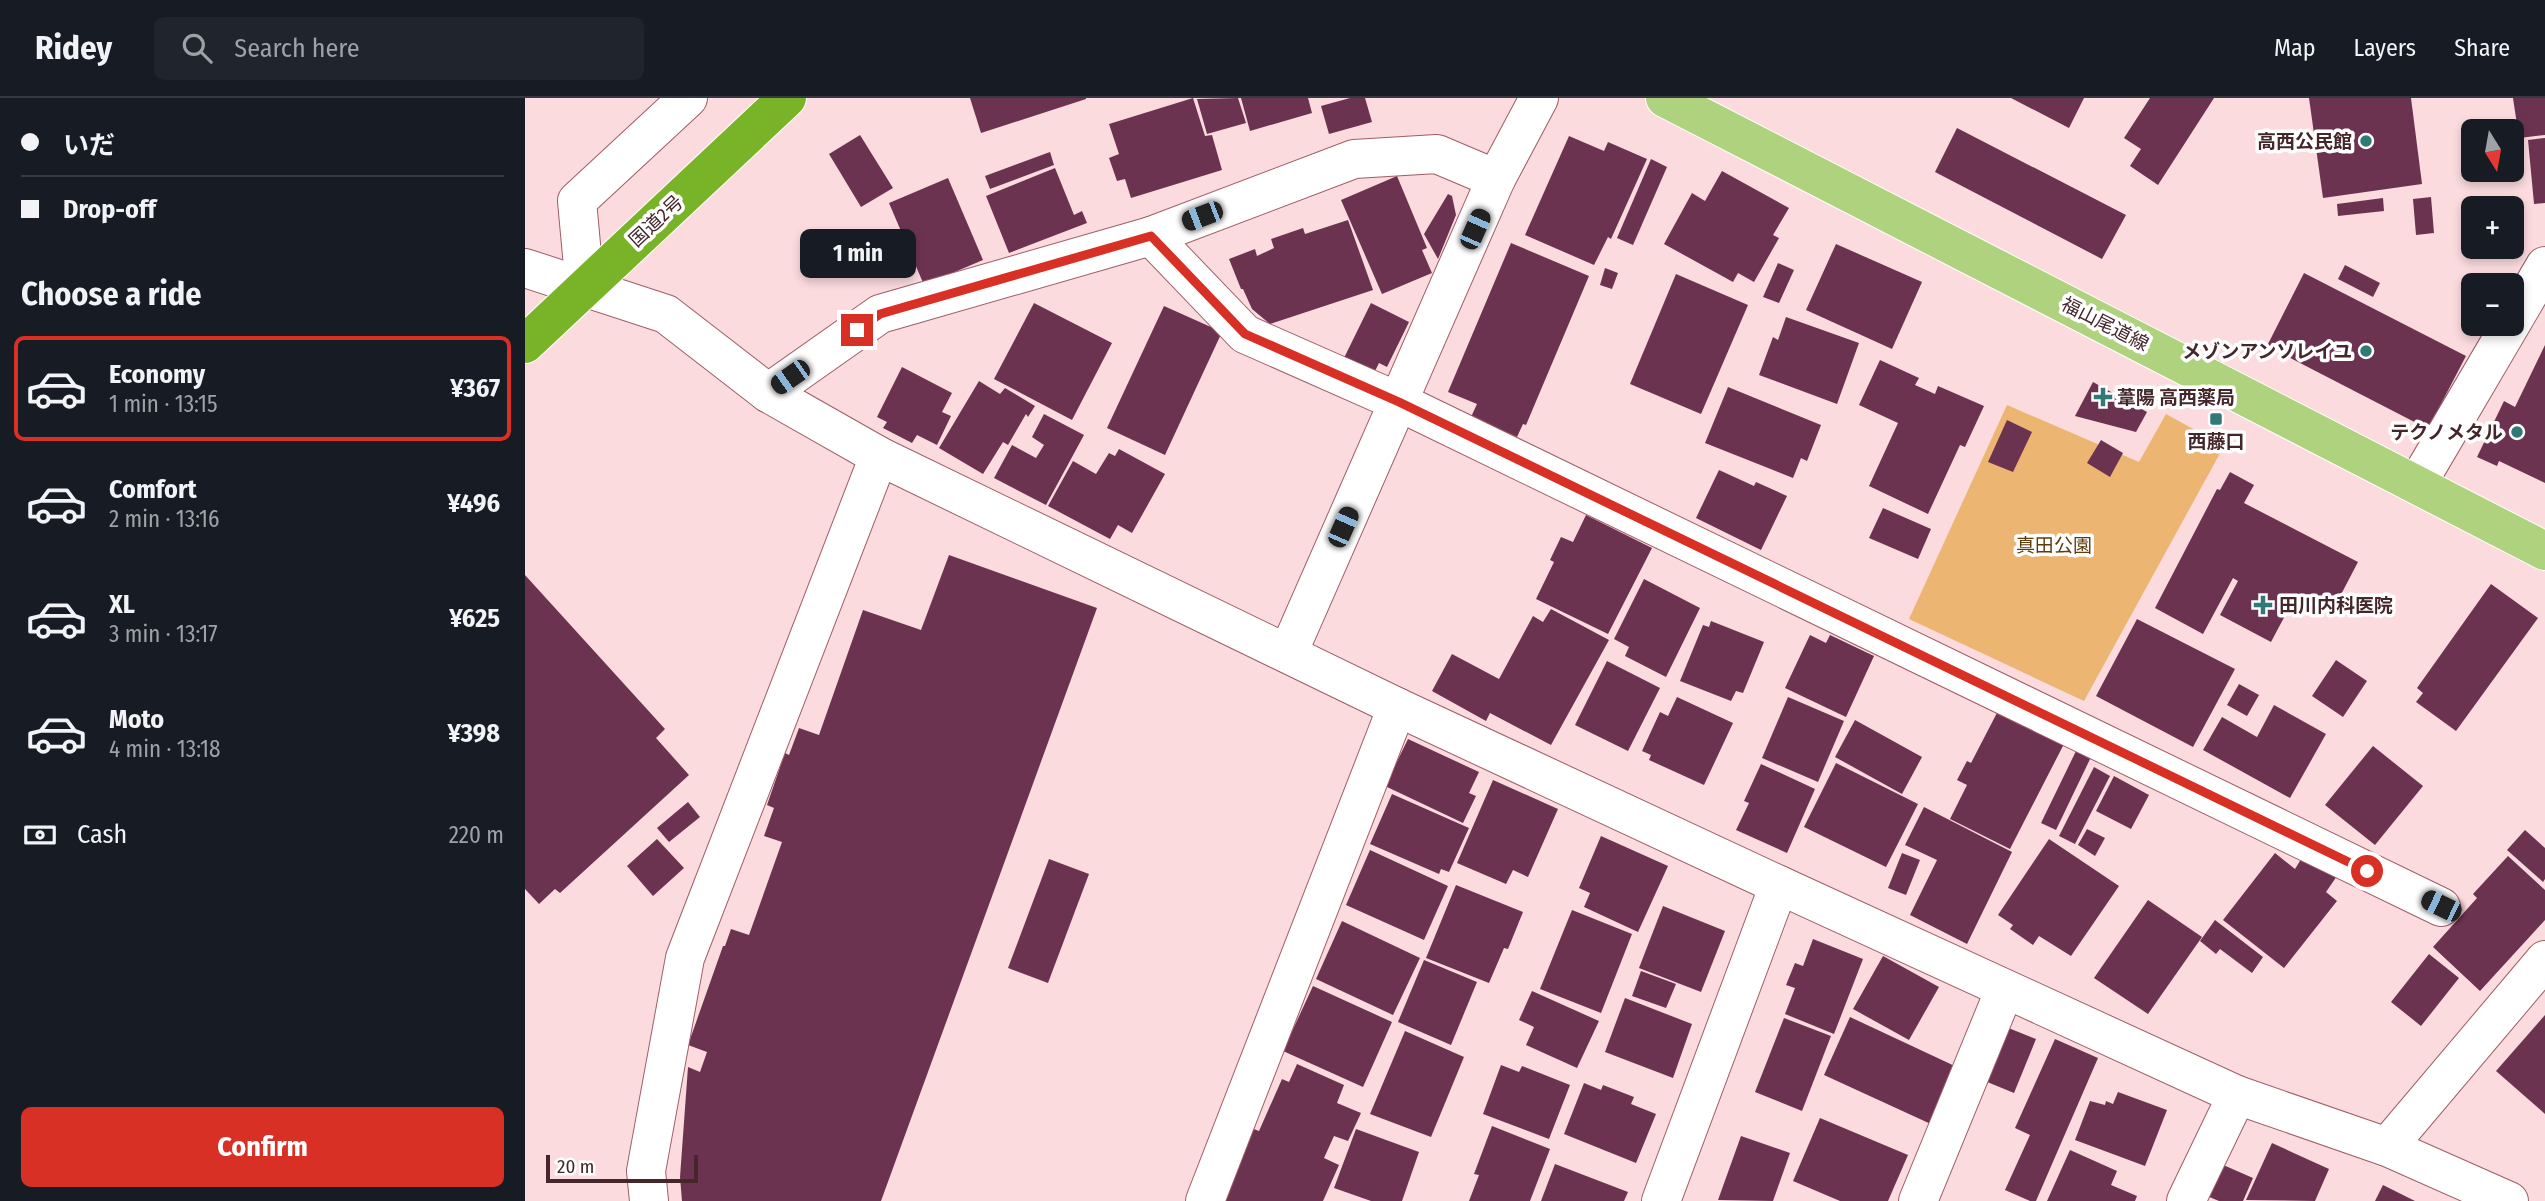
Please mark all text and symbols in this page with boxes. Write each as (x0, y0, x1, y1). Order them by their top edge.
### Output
search box (154, 17, 644, 80)
text: Ridey (35, 28, 112, 68)
icon: search (178, 29, 216, 67)
text: Search here (234, 33, 360, 64)
text: Map (2274, 34, 2316, 62)
text: Layers (2354, 34, 2416, 62)
text: Share (2454, 34, 2510, 62)
north arrow (2461, 119, 2523, 182)
map controls (2461, 119, 2524, 336)
text: いだ (63, 130, 115, 161)
place label: 高西公民館 (2257, 130, 2352, 153)
marker: 高西公民館 (2358, 133, 2374, 149)
street label: 国道2号 (624, 190, 688, 252)
text: Drop-off (63, 194, 156, 225)
button: + (2461, 196, 2524, 259)
car (1179, 199, 1226, 233)
car (1457, 206, 1494, 252)
callout: 1 min (799, 229, 915, 278)
text: 1 min (833, 239, 883, 267)
button: − (2461, 273, 2524, 336)
text: Choose a ride (21, 275, 202, 313)
street label: 福山尾道線 (2057, 292, 2153, 356)
route end (841, 314, 873, 346)
place label: メゾンアンソレイユ (2182, 340, 2352, 363)
marker: メゾンアンソレイユ (2358, 343, 2374, 359)
car (767, 356, 814, 398)
icon: car (25, 357, 88, 420)
text: Economy (109, 359, 205, 390)
text: ¥367 (450, 373, 500, 404)
place label: 葦陽 高西薬局 (2117, 386, 2235, 409)
marker: 葦陽 高西薬局 (2095, 389, 2111, 405)
text: 1 min · 13:15 (109, 390, 217, 418)
marker: 西藤口 (2208, 411, 2224, 427)
place label: テクノメタル (2390, 421, 2503, 444)
marker: テクノメタル (2509, 424, 2525, 440)
place label: 西藤口 (2187, 430, 2245, 453)
icon: car (25, 472, 88, 535)
text: Comfort (109, 474, 197, 505)
text: ¥496 (447, 488, 500, 519)
car (1325, 504, 1362, 550)
text: 2 min · 13:16 (109, 505, 220, 533)
park label: 真田公園 (2016, 534, 2092, 557)
icon: car (25, 587, 88, 650)
text: XL (109, 589, 135, 620)
place label: 田川内科医院 (2279, 594, 2393, 617)
marker: 田川内科医院 (2253, 595, 2273, 615)
text: ¥625 (449, 603, 500, 634)
text: 3 min · 13:17 (109, 620, 218, 648)
icon: car (25, 702, 88, 765)
text: Moto (109, 704, 164, 735)
text: ¥398 (448, 718, 500, 749)
text: 4 min · 13:18 (109, 735, 221, 763)
icon: cash (21, 816, 59, 854)
text: Cash (77, 819, 127, 850)
text: 220 m (449, 821, 504, 849)
route start (2351, 855, 2383, 887)
car (2418, 887, 2465, 925)
button: Confirm (21, 1107, 504, 1187)
scale bar (546, 1152, 698, 1184)
text: 20 m (557, 1155, 594, 1178)

